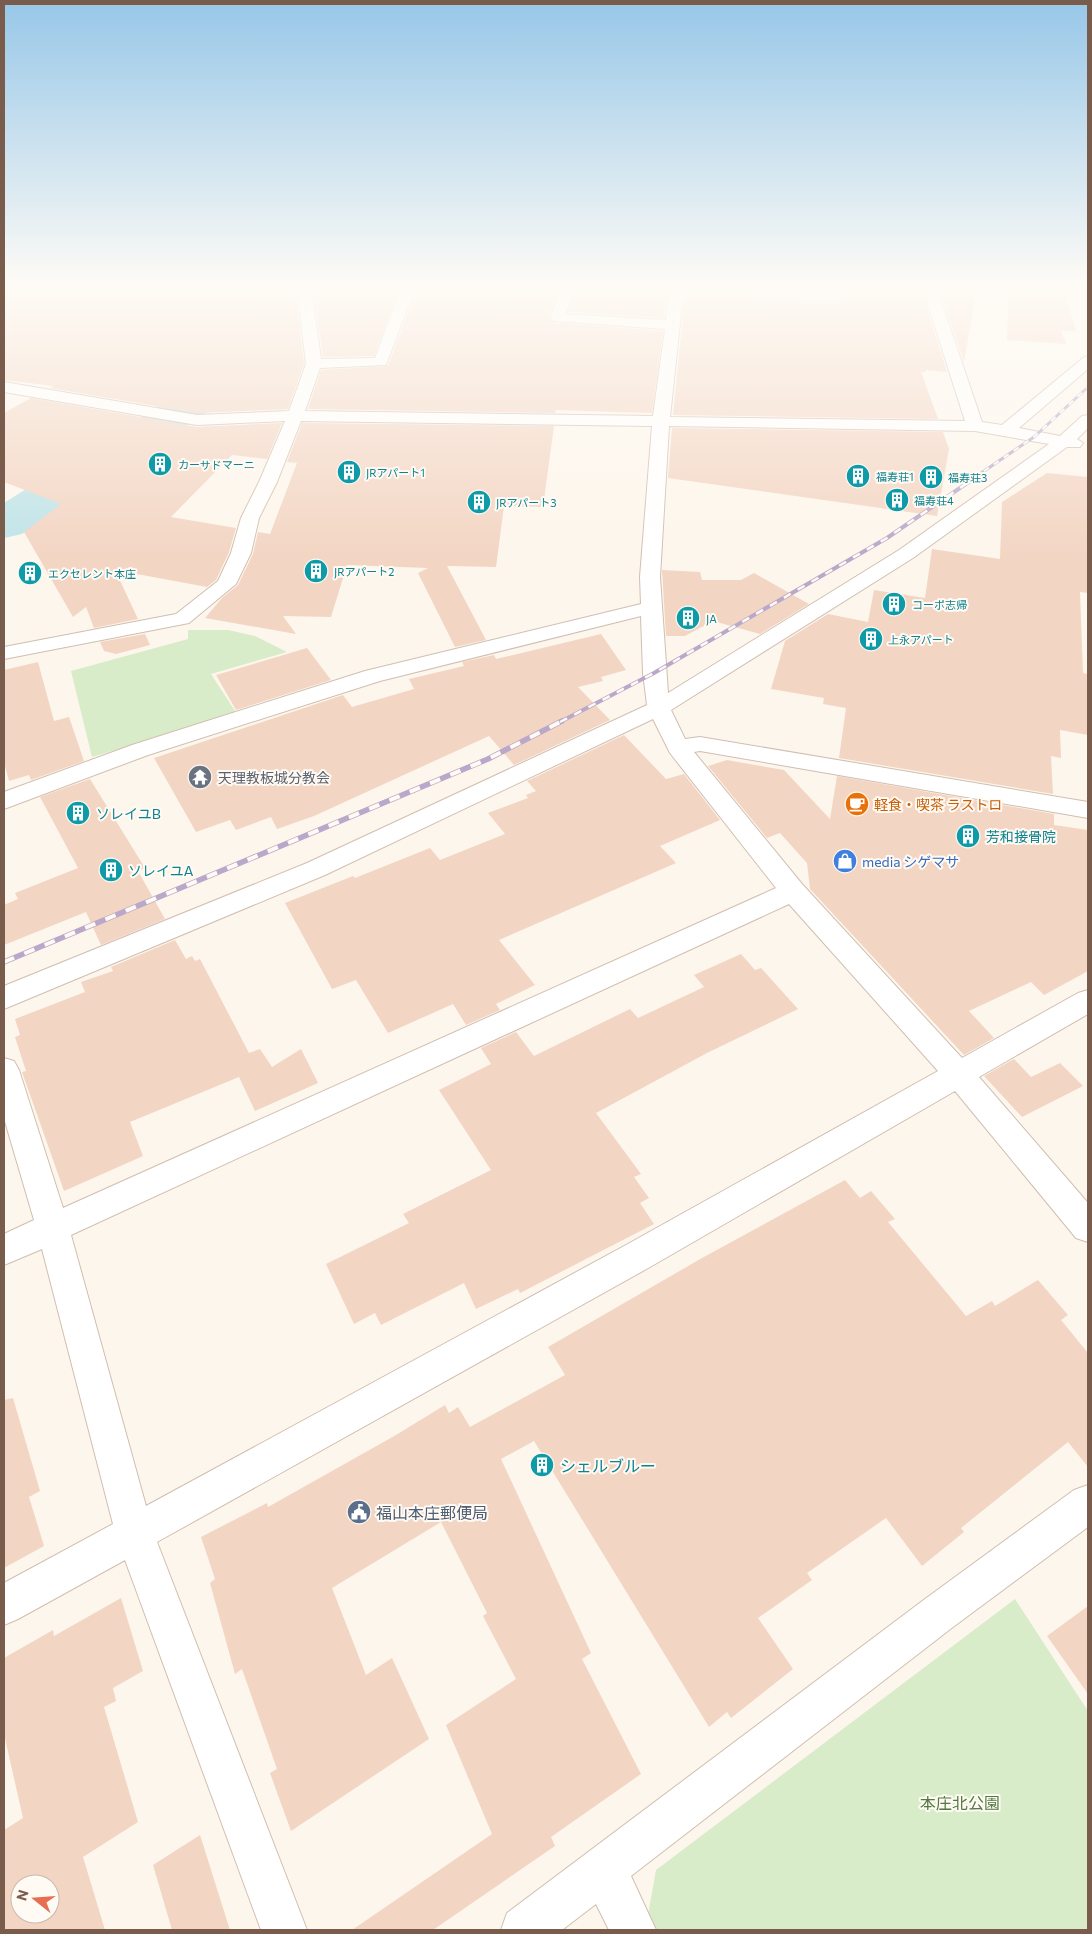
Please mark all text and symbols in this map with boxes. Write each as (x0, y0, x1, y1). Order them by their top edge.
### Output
building icon: カーサドマーニ (147, 451, 173, 477)
place label: カーサドマーニ (178, 458, 255, 471)
building icon: JRアパート1 (336, 459, 362, 485)
building icon: 福寿荘1 (845, 463, 871, 489)
building icon: 福寿荘3 (918, 464, 944, 490)
place label: JRアパート1 (366, 466, 425, 480)
place label: 福寿荘1 (876, 470, 914, 483)
place label: 福寿荘3 (948, 471, 987, 484)
building icon: 福寿荘4 (884, 487, 910, 513)
building icon: JRアパート3 (466, 489, 492, 515)
place label: 福寿荘4 (914, 494, 954, 507)
place label: JRアパート3 (496, 496, 557, 510)
building icon: JRアパート2 (303, 558, 329, 584)
building icon: エクセレント本庄 (17, 560, 43, 586)
place label: JRアパート2 (334, 565, 394, 579)
place label: エクセレント本庄 (48, 567, 136, 580)
building icon: コーポ志帰 (881, 591, 907, 617)
place label: コーポ志帰 (912, 598, 967, 611)
building icon: JA (675, 605, 701, 631)
place label: JA (706, 612, 717, 626)
building icon: 上永アパート (858, 626, 884, 652)
place label: 上永アパート (888, 633, 954, 646)
temple icon: 天理教板城分教会 (187, 764, 213, 790)
place label: 天理教板城分教会 (218, 769, 330, 786)
cafe icon: 軽食・喫茶 ラストロ (844, 791, 870, 817)
place label: 軽食・喫茶 ラストロ (874, 796, 1002, 813)
building icon: ソレイユB (65, 800, 91, 826)
place label: ソレイユB (96, 805, 161, 822)
building icon: 芳和接骨院 (955, 823, 981, 849)
place label: 芳和接骨院 (986, 828, 1056, 845)
shop icon: media シゲマサ (832, 848, 858, 874)
place label: media シゲマサ (862, 853, 959, 870)
building icon: ソレイユA (98, 857, 124, 883)
place label: ソレイユA (128, 862, 194, 879)
building icon: シェルブルー (529, 1452, 555, 1478)
place label: シェルブルー (560, 1456, 656, 1475)
public building icon: 福山本庄郵便局 (346, 1499, 372, 1525)
place label: 福山本庄郵便局 (376, 1503, 488, 1522)
park label: 本庄北公園 (920, 1793, 1000, 1812)
north arrow (10, 1874, 60, 1924)
text: N (12, 1888, 32, 1903)

